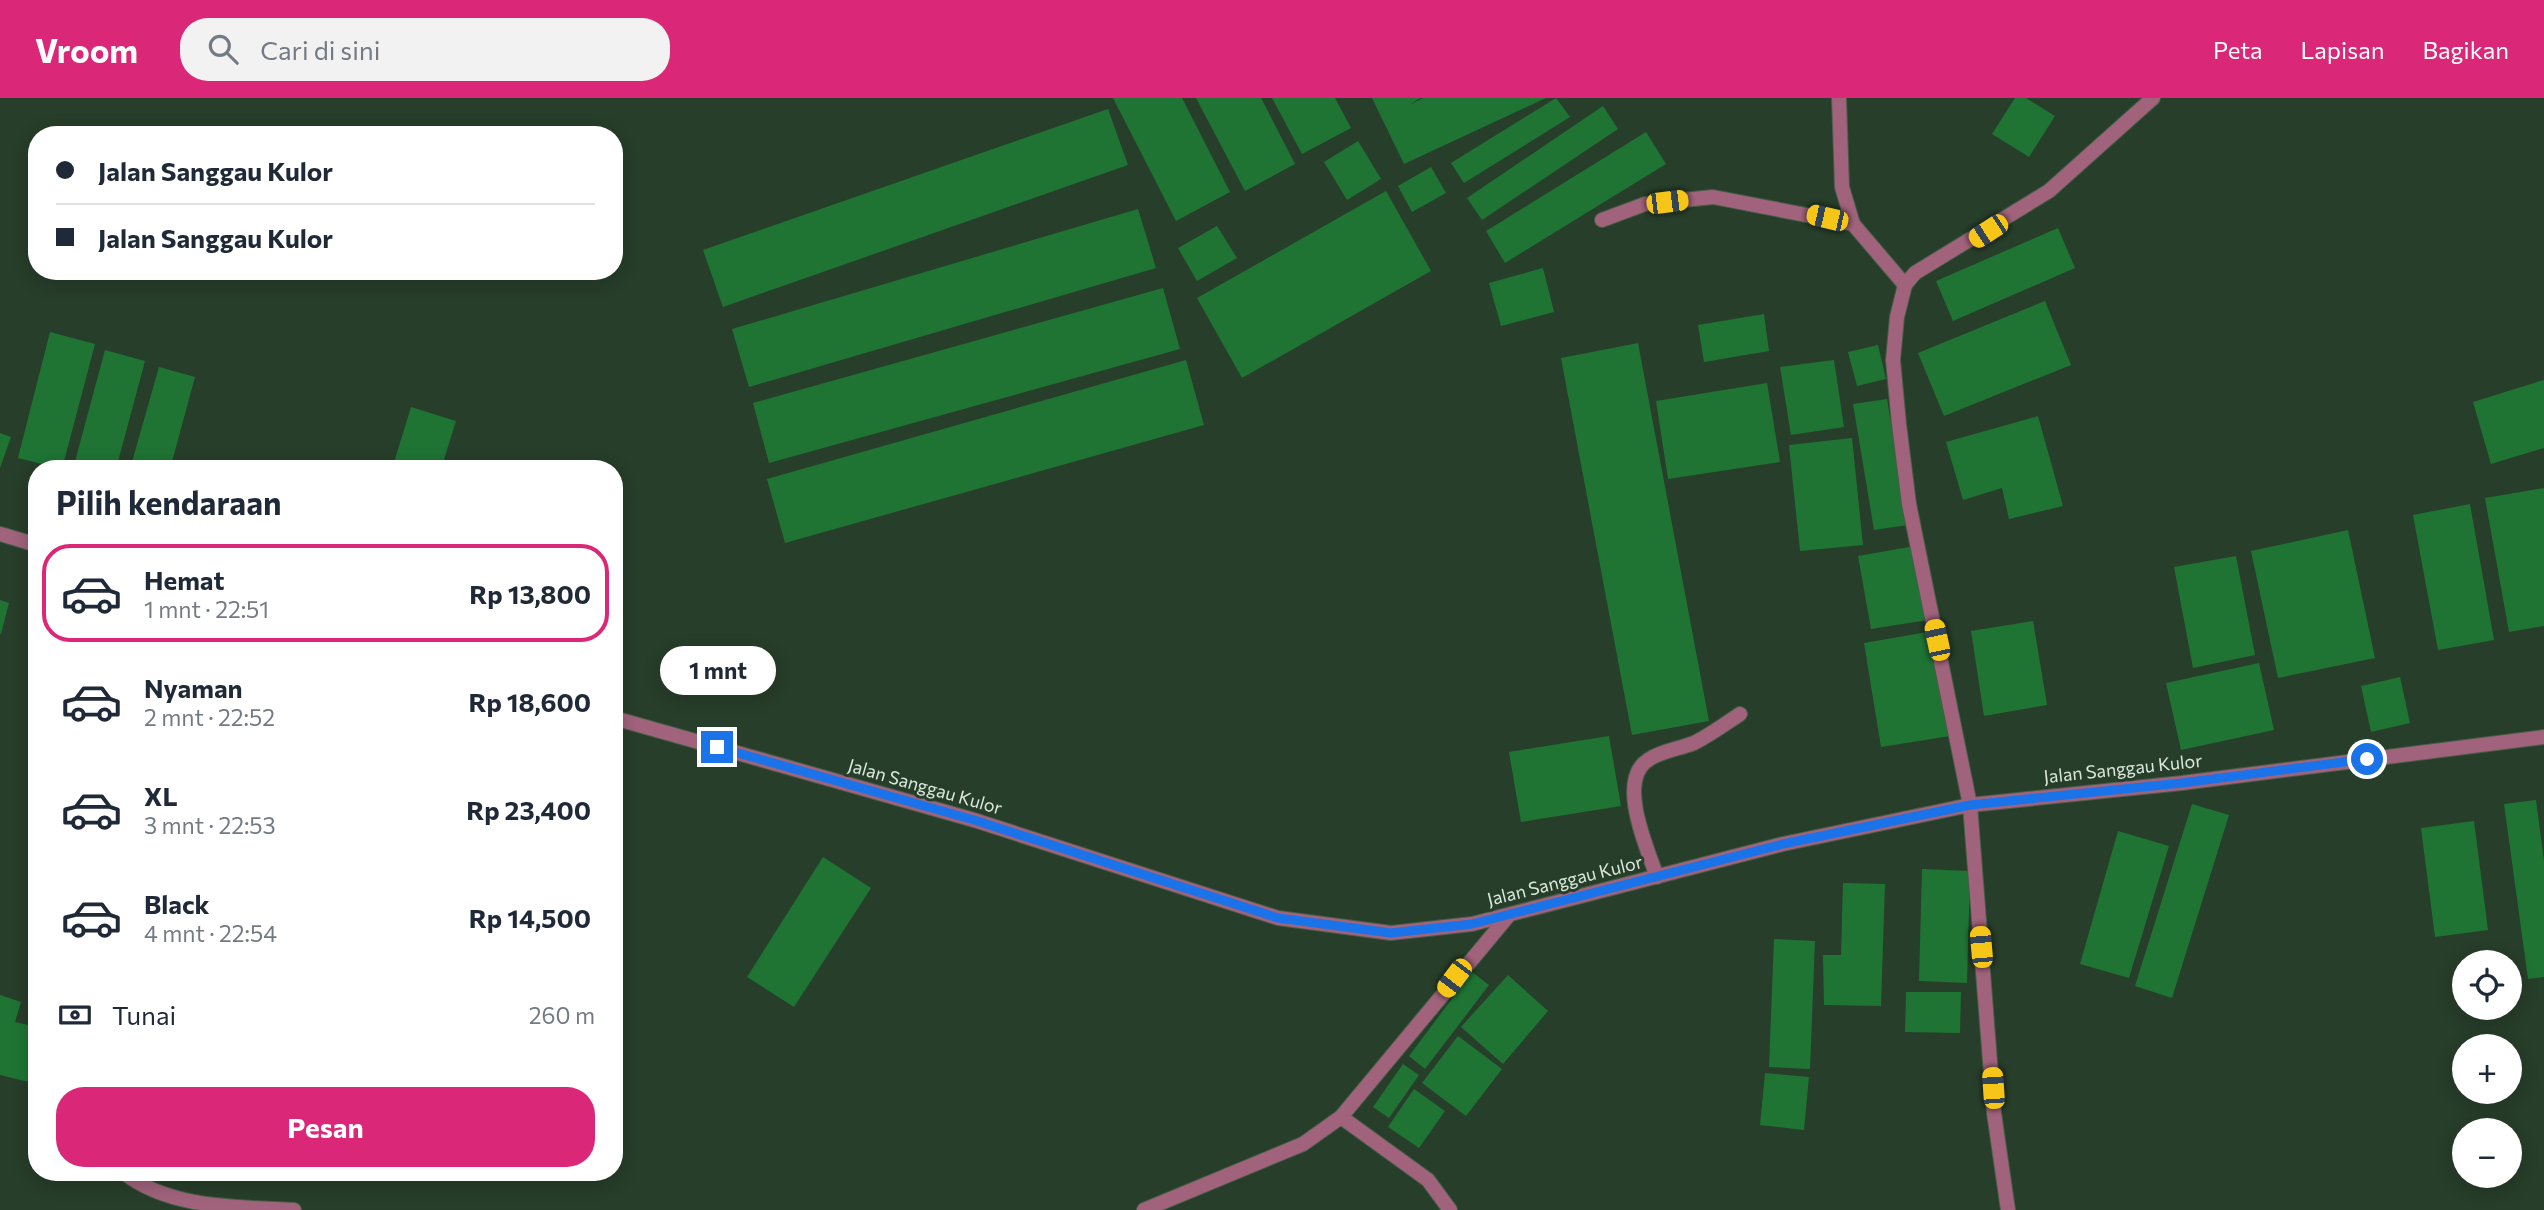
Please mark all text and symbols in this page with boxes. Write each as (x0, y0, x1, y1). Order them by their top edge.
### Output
search box (180, 18, 670, 81)
text: Vroom (35, 29, 138, 70)
icon: search (204, 30, 242, 68)
text: Cari di sini (260, 34, 380, 65)
text: Peta (2213, 35, 2263, 64)
text: Lapisan (2301, 35, 2384, 64)
text: Bagikan (2422, 35, 2509, 64)
text: Jalan Sanggau Kulor (98, 155, 333, 186)
car (1645, 189, 1690, 215)
car (1805, 203, 1850, 233)
car (1965, 211, 2012, 251)
text: Jalan Sanggau Kulor (98, 222, 333, 253)
text: Pilih kendaraan (56, 482, 282, 522)
icon: car (60, 562, 123, 625)
text: Hemat (144, 564, 225, 595)
text: Rp 13,800 (469, 578, 591, 609)
text: 1 mnt · 22:51 (144, 595, 269, 623)
car (1923, 617, 1952, 663)
callout: 1 mnt (659, 646, 775, 694)
text: 1 mnt (689, 656, 747, 684)
icon: car (60, 670, 123, 733)
text: Nyaman (144, 672, 243, 703)
text: Rp 18,600 (468, 686, 591, 717)
text: 2 mnt · 22:52 (144, 703, 275, 731)
route end (701, 731, 733, 763)
route start (2351, 743, 2383, 775)
street label: Jalan Sanggau Kulor (2042, 749, 2203, 787)
street label: Jalan Sanggau Kulor (846, 753, 1005, 819)
icon: car (60, 778, 123, 841)
text: XL (144, 780, 178, 811)
text: Rp 23,400 (466, 794, 591, 825)
text: 3 mnt · 22:53 (144, 811, 276, 839)
street label: Jalan Sanggau Kulor (1485, 850, 1645, 910)
icon: car (60, 886, 123, 949)
text: Black (144, 888, 210, 919)
text: Rp 14,500 (469, 902, 591, 933)
text: 4 mnt · 22:54 (144, 919, 277, 947)
car (1969, 925, 1994, 969)
map controls (2452, 950, 2522, 1188)
button: locate (2452, 950, 2522, 1020)
car (1433, 955, 1476, 1001)
icon: cash (56, 996, 94, 1034)
text: Tunai (112, 999, 176, 1030)
text: 260 m (529, 1001, 595, 1029)
button: + (2452, 1034, 2522, 1104)
car (1982, 1066, 2005, 1110)
button: Pesan (56, 1087, 595, 1167)
button: − (2452, 1118, 2522, 1188)

